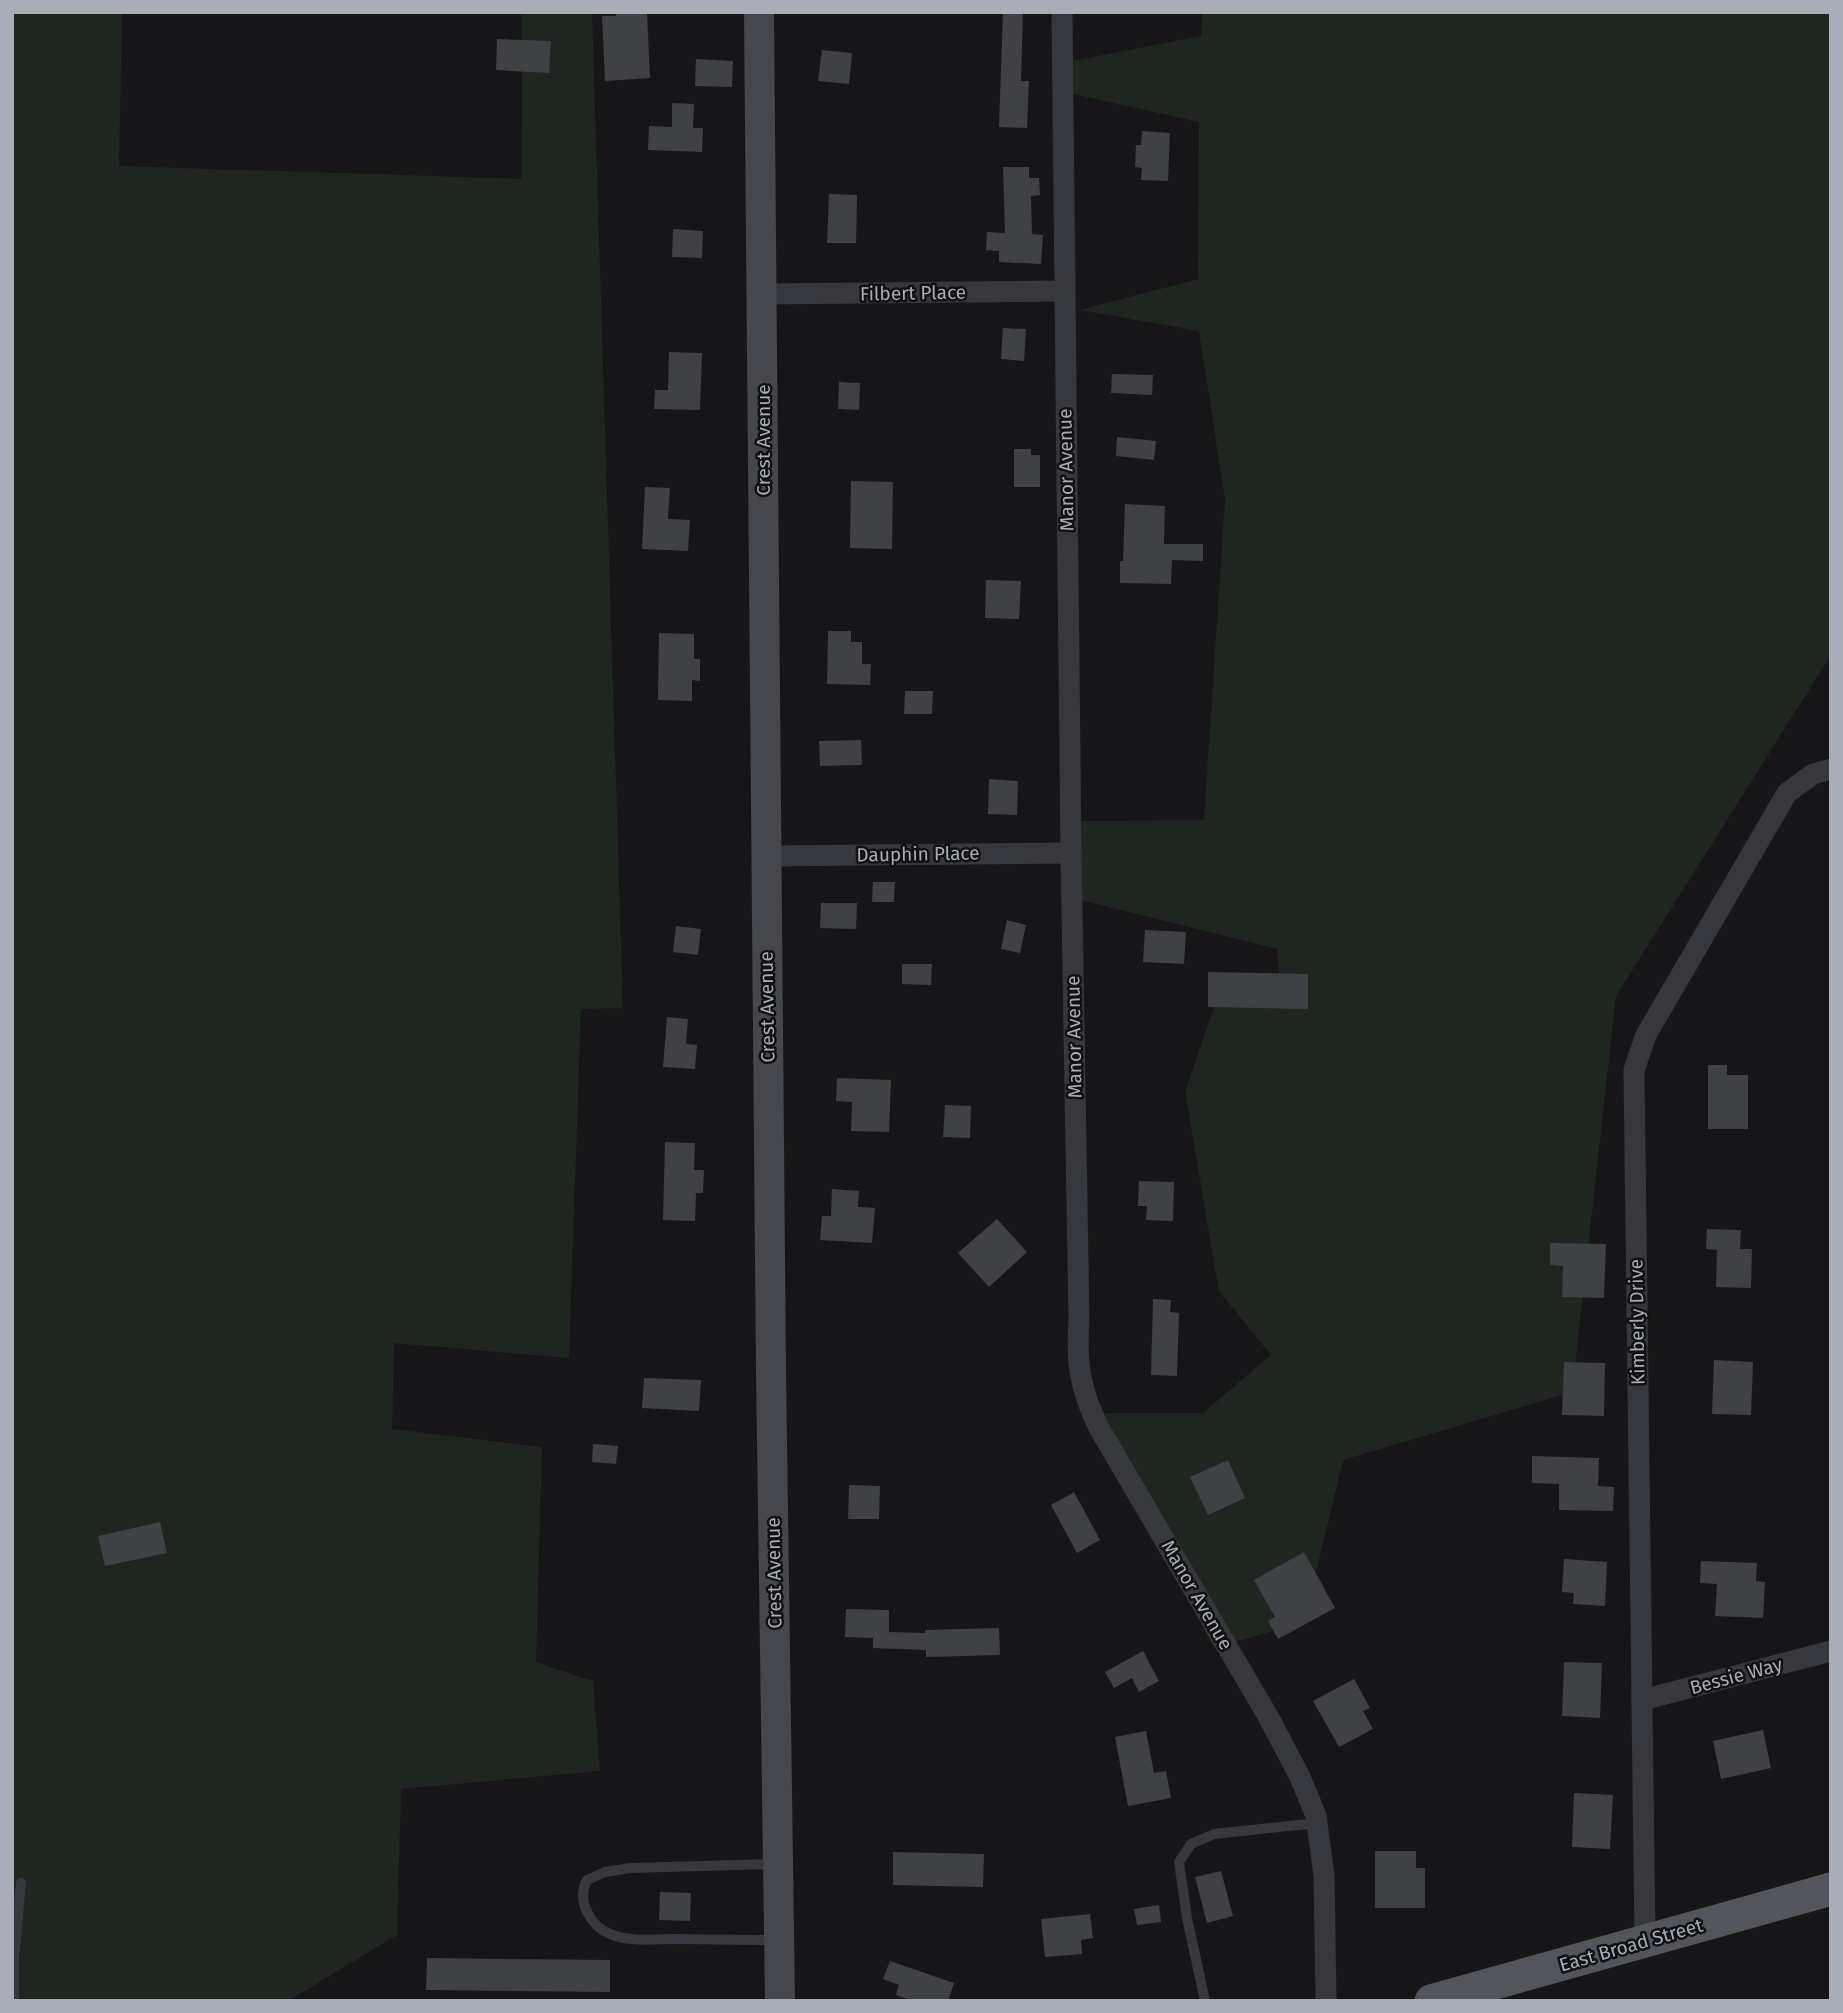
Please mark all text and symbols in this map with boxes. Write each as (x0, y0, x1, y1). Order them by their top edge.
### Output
street label: Filbert Place (860, 281, 966, 305)
street label: Crest Avenue (752, 384, 775, 496)
street label: Manor Avenue (1053, 408, 1079, 532)
street label: Dauphin Place (856, 841, 980, 867)
street label: Crest Avenue (755, 951, 779, 1063)
street label: Manor Avenue (1061, 975, 1087, 1099)
street label: Kimberly Drive (1624, 1259, 1650, 1385)
street label: Crest Avenue (762, 1517, 786, 1629)
street label: Manor Avenue (1156, 1536, 1238, 1654)
street label: Bessie Way (1687, 1652, 1785, 1699)
street label: East Broad Street (1557, 1913, 1706, 1977)

